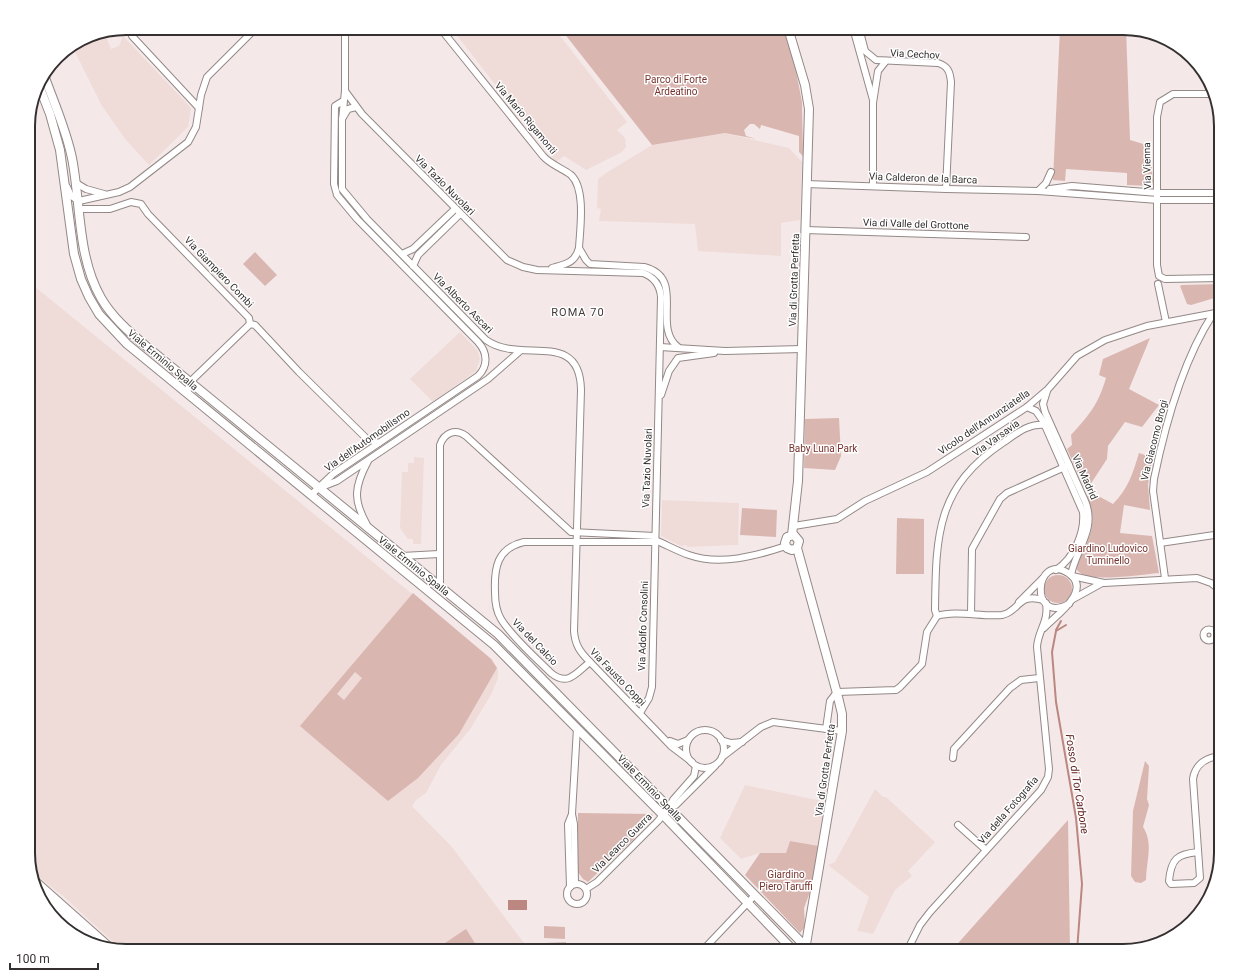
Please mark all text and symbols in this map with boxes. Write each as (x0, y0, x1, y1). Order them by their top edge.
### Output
street label: Via Cechov (890, 47, 940, 61)
park label: Parco di Forte Ardeatino (645, 74, 707, 97)
street label: Via Mario Rigamonti (493, 80, 559, 156)
street label: Via Vienna (1141, 142, 1153, 190)
street label: Via Tazio Nuvolari (413, 153, 477, 217)
street label: Via Calderon de la Barca (869, 171, 977, 185)
street label: Via di Valle del Grottone (863, 217, 969, 231)
street label: Via di Grotta Perfetta (787, 233, 801, 327)
street label: Via Giampiero Combi (182, 234, 256, 310)
street label: Via Alberto Ascari (431, 271, 495, 335)
district label: ROMA 70 (551, 306, 605, 319)
street label: Viale Erminio Spalla (126, 327, 200, 393)
street label: Vicolo dell'Annunziatella (936, 387, 1032, 457)
street label: Via Giacomo Brogi (1139, 399, 1169, 481)
street label: Via dell'Automobilismo (322, 406, 412, 474)
street label: Via Varsavia (971, 417, 1021, 459)
street label: Via Tazio Nuvolari (640, 428, 654, 508)
park label: Baby Luna Park (789, 443, 858, 454)
street label: Via Madrid (1070, 453, 1100, 501)
street label: Viale Erminio Spalla (376, 534, 452, 598)
park label: Giardino Ludovico Tuminello (1068, 543, 1148, 566)
street label: Via Adolfo Consolini (636, 581, 650, 671)
street label: Via del Calcio (510, 616, 560, 668)
street label: Via Fausto Coppi (588, 646, 648, 708)
street label: Via di Grotta Perfetta (813, 723, 837, 817)
water label: Fosso di Tor Carbone (1063, 733, 1091, 835)
street label: Viale Erminio Spalla (615, 752, 685, 824)
street label: Via della Fotografia (976, 774, 1040, 846)
street label: Via Learco Guerra (590, 811, 654, 875)
park label: Giardino Piero Taruffi (759, 869, 813, 892)
scale bar (10, 945, 98, 971)
text: 100 m (16, 952, 50, 966)

